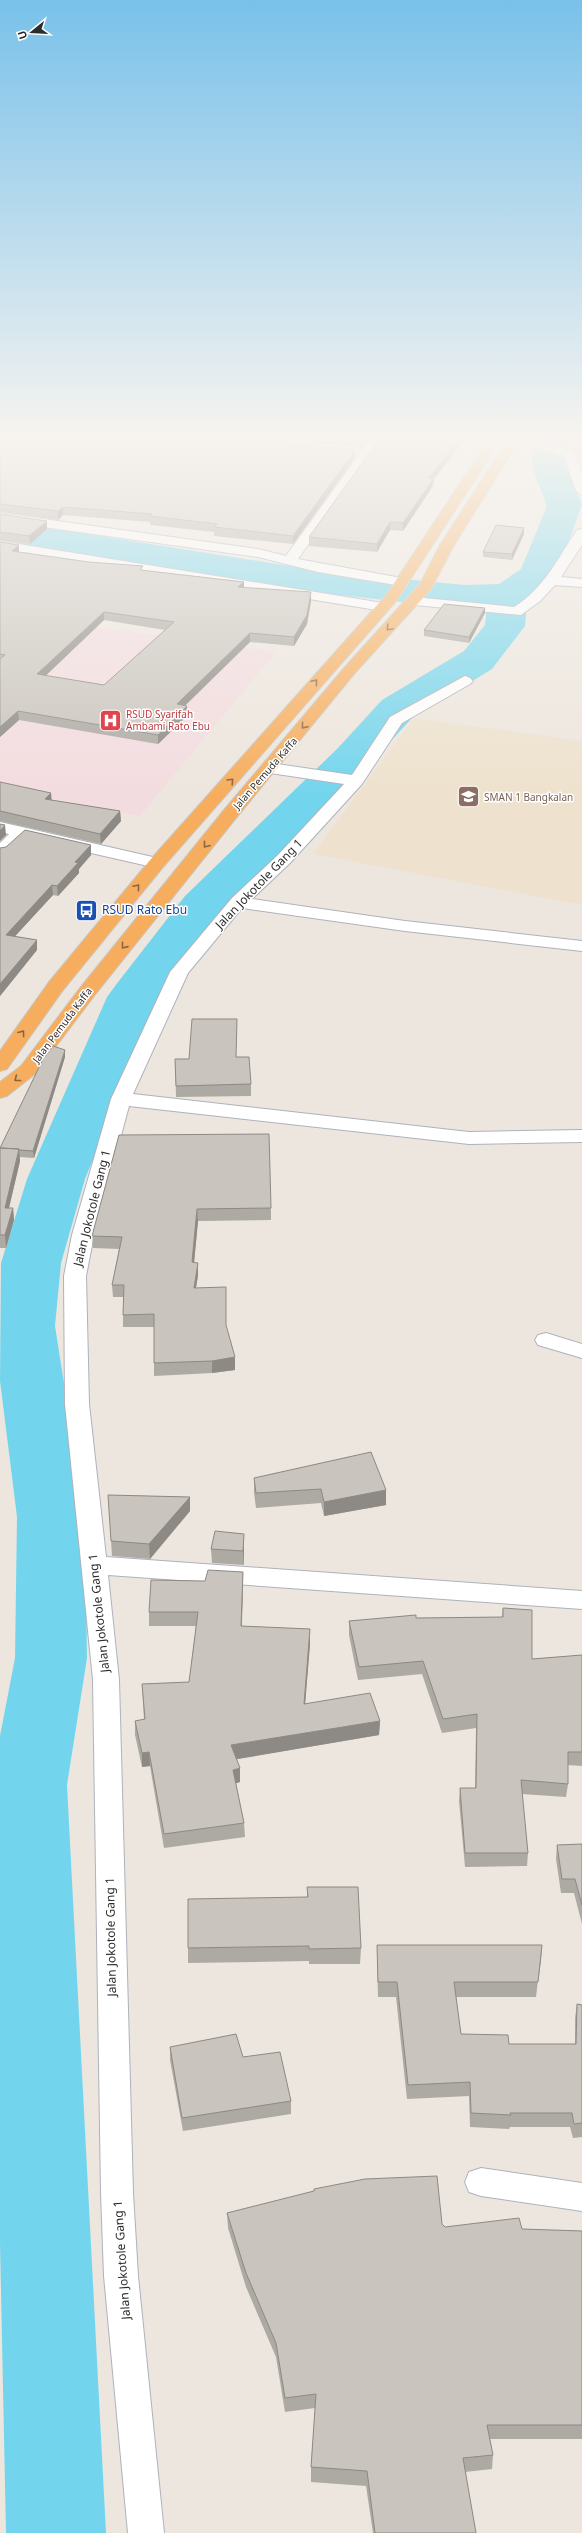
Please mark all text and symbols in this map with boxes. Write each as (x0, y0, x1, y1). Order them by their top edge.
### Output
north arrow (12, 12, 52, 52)
text: U (14, 29, 30, 42)
one-way arrow (386, 623, 394, 631)
one-way arrow (311, 680, 318, 687)
hospital icon: RSUD Syarifah Ambami Rato Ebu (97, 707, 123, 733)
place label: RSUD Syarifah Ambami Rato Ebu (126, 707, 210, 733)
one-way arrow (302, 722, 309, 729)
street label: Jalan Pemuda Kaffa (229, 734, 300, 813)
one-way arrow (226, 778, 234, 786)
school or university icon: SMAN 1 Bangkalan (455, 784, 481, 810)
place label: SMAN 1 Bangkalan (484, 790, 573, 804)
street label: Jalan Jokotole Gang 1 (210, 835, 306, 933)
one-way arrow (204, 840, 211, 847)
one-way arrow (132, 885, 139, 892)
bus stop icon: RSUD Rato Ebu (74, 897, 100, 923)
place label: RSUD Rato Ebu (102, 901, 187, 918)
one-way arrow (122, 941, 129, 948)
street label: Jalan Pemuda Kaffa (28, 984, 95, 1066)
one-way arrow (17, 1031, 24, 1038)
one-way arrow (14, 1075, 21, 1082)
street label: Jalan Jokotole Gang 1 (69, 1148, 114, 1269)
street label: Jalan Jokotole Gang 1 (84, 1553, 113, 1674)
street label: Jalan Jokotole Gang 1 (101, 1877, 120, 1998)
street label: Jalan Jokotole Gang 1 (109, 2200, 134, 2321)

